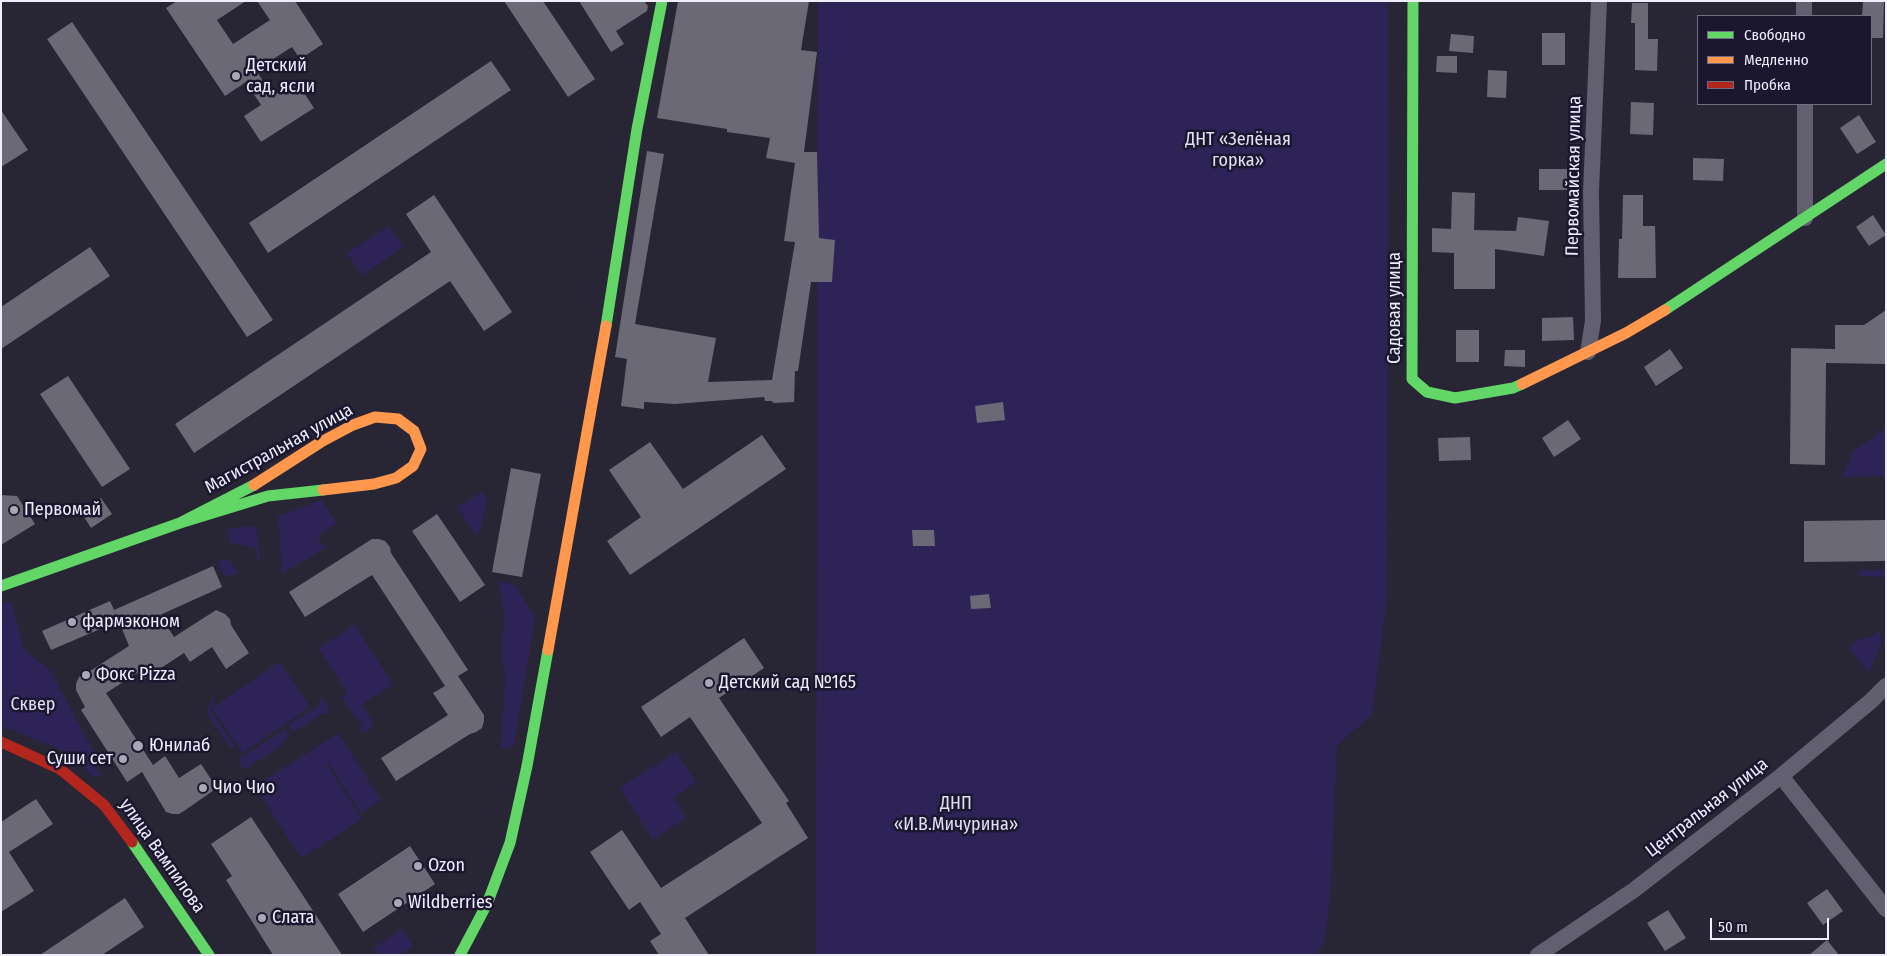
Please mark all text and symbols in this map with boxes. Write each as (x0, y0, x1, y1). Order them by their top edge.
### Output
legend (1697, 15, 1872, 105)
text: Свободно (1744, 26, 1806, 44)
text: Медленно (1744, 51, 1809, 69)
place label: Детский сад, ясли (246, 55, 315, 98)
marker: Детский сад, ясли (230, 70, 242, 82)
text: Пробка (1744, 76, 1791, 94)
street label: Первомайская улица (1562, 96, 1586, 256)
park label: ДНТ «Зелёная горка» (1185, 129, 1291, 172)
street label: Садовая улица (1384, 252, 1406, 364)
street label: Магистральная улица (201, 399, 357, 499)
place label: Первомай (24, 499, 101, 521)
marker: Первомай (8, 504, 20, 516)
place label: фармэконом (82, 611, 180, 633)
marker: фармэконом (66, 616, 78, 628)
place label: Фокс Pizza (96, 664, 176, 686)
marker: Фокс Pizza (80, 669, 92, 681)
place label: Детский сад №165 (719, 672, 856, 694)
marker: Детский сад №165 (703, 677, 715, 689)
park label: Сквер (11, 694, 55, 716)
place label: Юнилаб (149, 735, 210, 757)
marker: Юнилаб (131, 739, 145, 753)
place label: Суши сет (47, 748, 113, 770)
marker: Суши сет (117, 753, 129, 765)
street label: Центральная улица (1642, 754, 1772, 862)
place label: Чио Чио (213, 777, 275, 799)
marker: Чио Чио (197, 782, 209, 794)
park label: ДНП «И.В.Мичурина» (894, 793, 1018, 836)
street label: улица Вампилова (115, 795, 209, 917)
place label: Ozon (428, 855, 465, 877)
marker: Ozon (412, 860, 424, 872)
place label: Wildberries (408, 892, 492, 914)
marker: Wildberries (392, 897, 404, 909)
place label: Слата (272, 907, 314, 929)
scale bar (1712, 908, 1831, 940)
marker: Слата (256, 912, 268, 924)
text: 50 m (1718, 918, 1748, 936)

